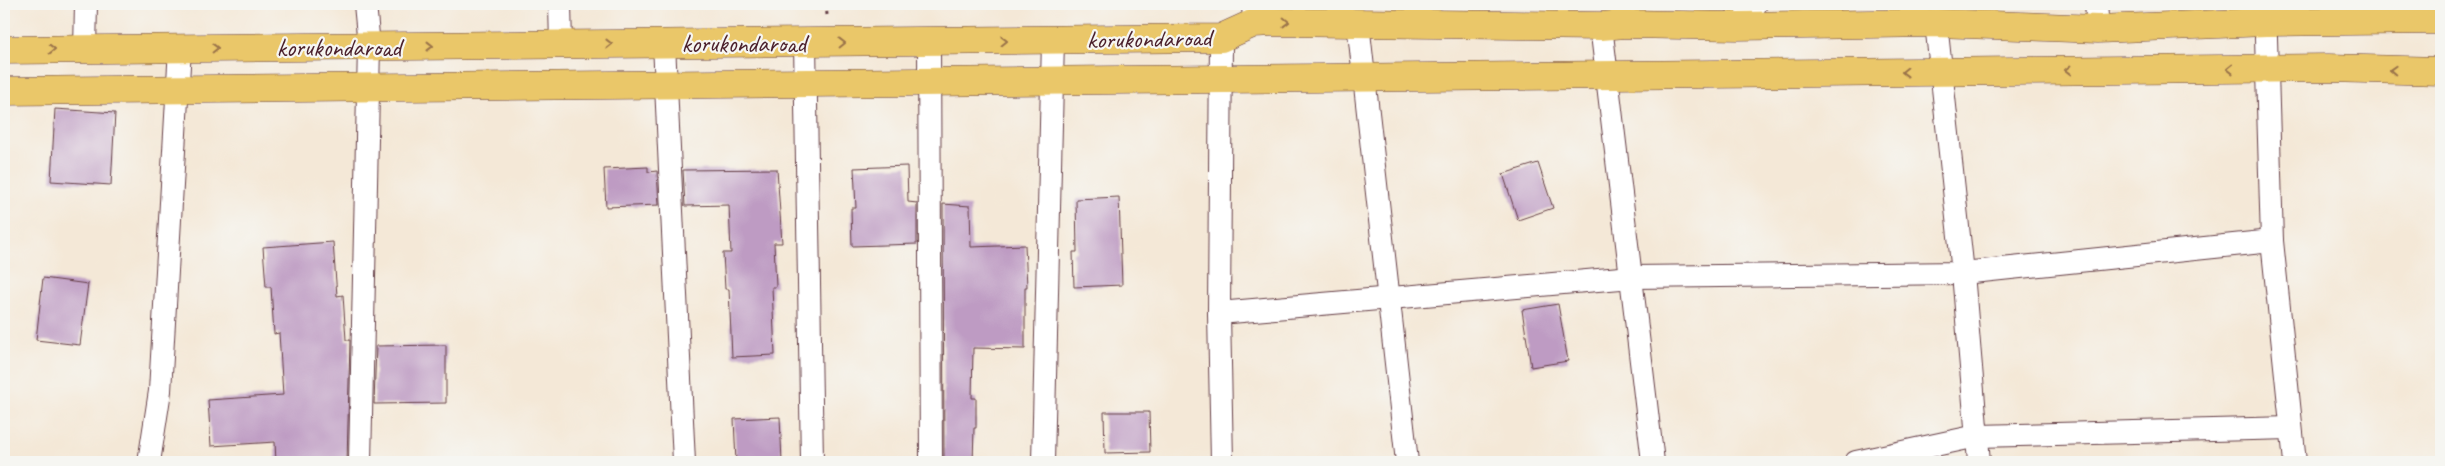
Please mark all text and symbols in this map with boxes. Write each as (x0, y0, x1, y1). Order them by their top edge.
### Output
one-way arrow (1283, 17, 1291, 27)
street label: korukondaroad (1087, 22, 1216, 56)
street label: korukondaroad (682, 28, 810, 60)
street label: korukondaroad (277, 32, 405, 64)
one-way arrow (1001, 36, 1009, 46)
one-way arrow (838, 38, 846, 48)
one-way arrow (606, 39, 614, 50)
one-way arrow (426, 41, 434, 51)
one-way arrow (212, 43, 219, 53)
one-way arrow (49, 44, 57, 55)
one-way arrow (2226, 64, 2234, 74)
one-way arrow (2388, 64, 2396, 75)
one-way arrow (2063, 65, 2071, 75)
one-way arrow (1901, 67, 1908, 77)

